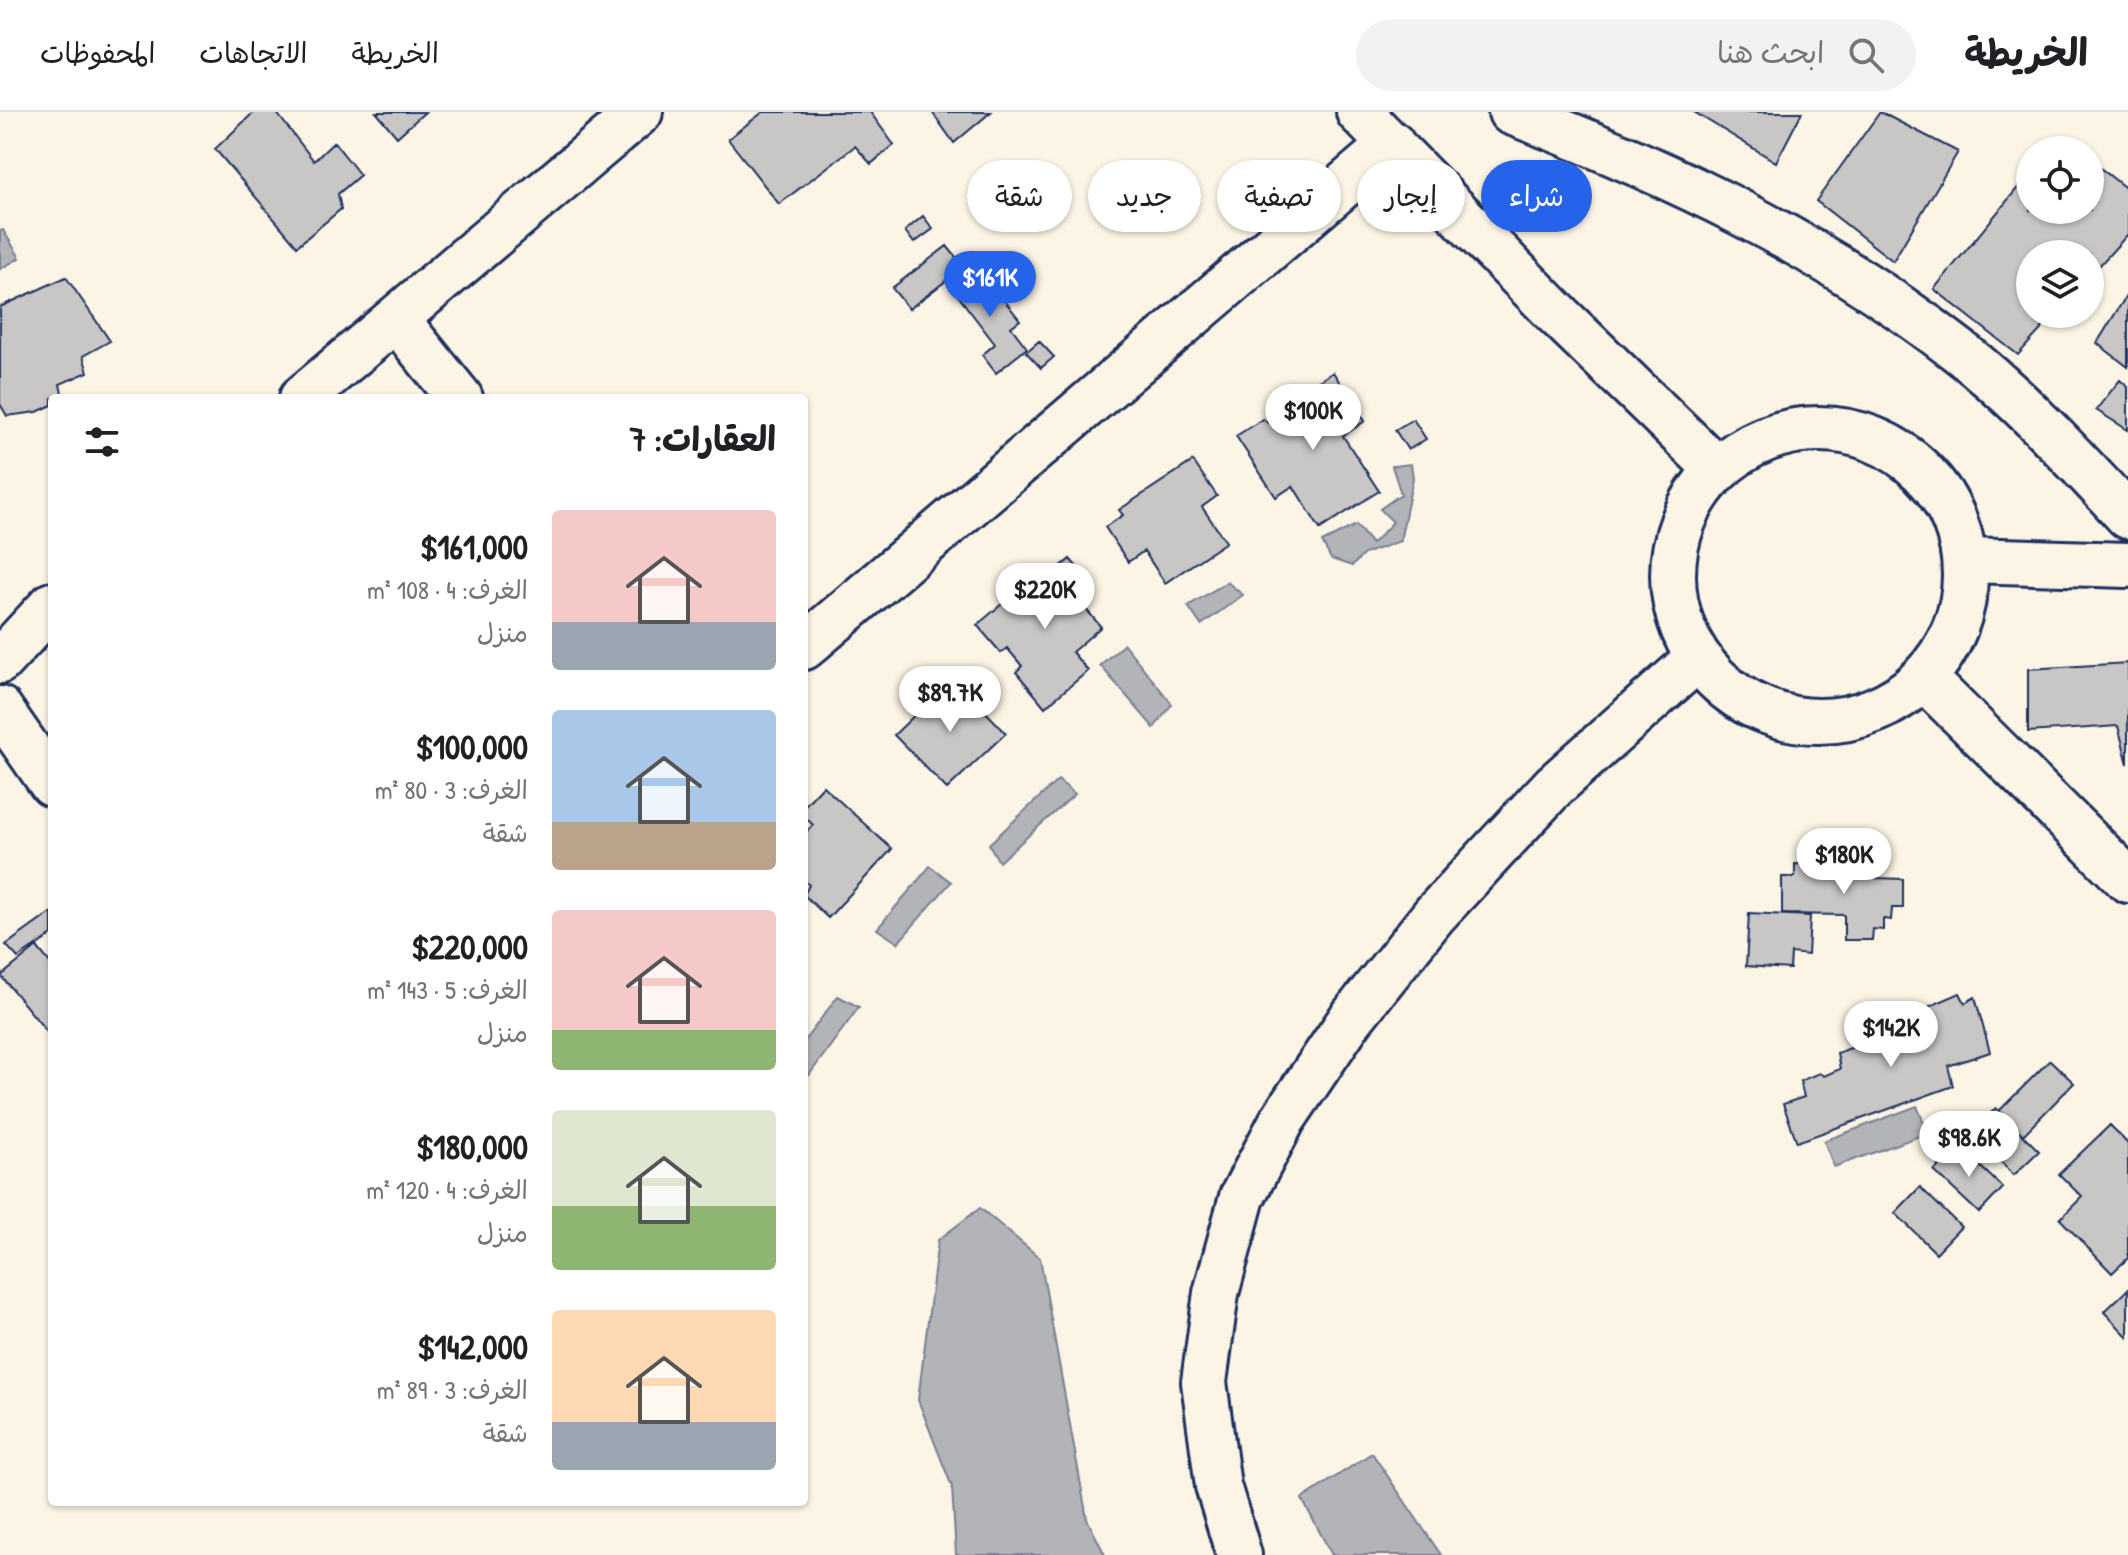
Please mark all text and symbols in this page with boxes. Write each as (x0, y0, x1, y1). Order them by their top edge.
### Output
search box (1356, 19, 1916, 91)
text: الخريطة (1964, 26, 2088, 78)
text: ابحث هنا (1717, 32, 1824, 72)
icon: search (1844, 33, 1888, 77)
text: المحفوظات (40, 34, 155, 72)
text: الاتجاهات (199, 34, 307, 72)
text: الخريطة (351, 34, 439, 72)
map controls (2016, 136, 2104, 328)
button: locate (2016, 136, 2104, 224)
chip: شقة (967, 160, 1072, 232)
chip: جديد (1088, 160, 1201, 232)
chip: تصفية (1217, 160, 1341, 232)
chip: إيجار (1357, 160, 1465, 232)
chip: شراء (1481, 160, 1592, 232)
button: layers (2016, 240, 2104, 328)
pin: $161K (934, 251, 1046, 319)
text: $161K (962, 259, 1018, 294)
pin: $100K (1257, 384, 1369, 452)
text: $100K (1283, 392, 1343, 427)
text: العقارات: 7 (630, 416, 776, 462)
icon: filters (80, 420, 124, 464)
text: $161,000 (420, 524, 528, 570)
icon: home (616, 542, 712, 638)
pin: $220K (989, 563, 1101, 631)
text: $220K (1014, 571, 1076, 606)
text: الغرف: 4 · 108 m² (367, 572, 528, 607)
text: منزل (477, 615, 528, 650)
pin: $89.7K (885, 666, 1015, 734)
text: $89.7K (917, 674, 983, 709)
text: $100,000 (415, 724, 528, 770)
icon: home (616, 742, 712, 838)
text: الغرف: 3 · 80 m² (375, 772, 528, 807)
text: شقة (483, 815, 528, 850)
pin: $180K (1788, 828, 1900, 896)
text: $180K (1814, 836, 1874, 871)
text: $220,000 (411, 924, 528, 970)
icon: home (616, 942, 712, 1038)
text: الغرف: 5 · 143 m² (367, 972, 528, 1007)
pin: $142K (1835, 1001, 1947, 1069)
text: $142K (1862, 1009, 1920, 1044)
text: منزل (477, 1015, 528, 1050)
pin: $98.6K (1904, 1111, 2034, 1179)
text: $98.6K (1937, 1119, 2001, 1154)
text: $180,000 (416, 1124, 528, 1170)
icon: home (616, 1142, 712, 1238)
text: الغرف: 4 · 120 m² (366, 1172, 528, 1207)
text: منزل (477, 1215, 528, 1250)
text: $142,000 (417, 1324, 528, 1370)
icon: home (616, 1342, 712, 1438)
text: الغرف: 3 · 89 m² (377, 1372, 528, 1407)
text: شقة (483, 1415, 528, 1450)

